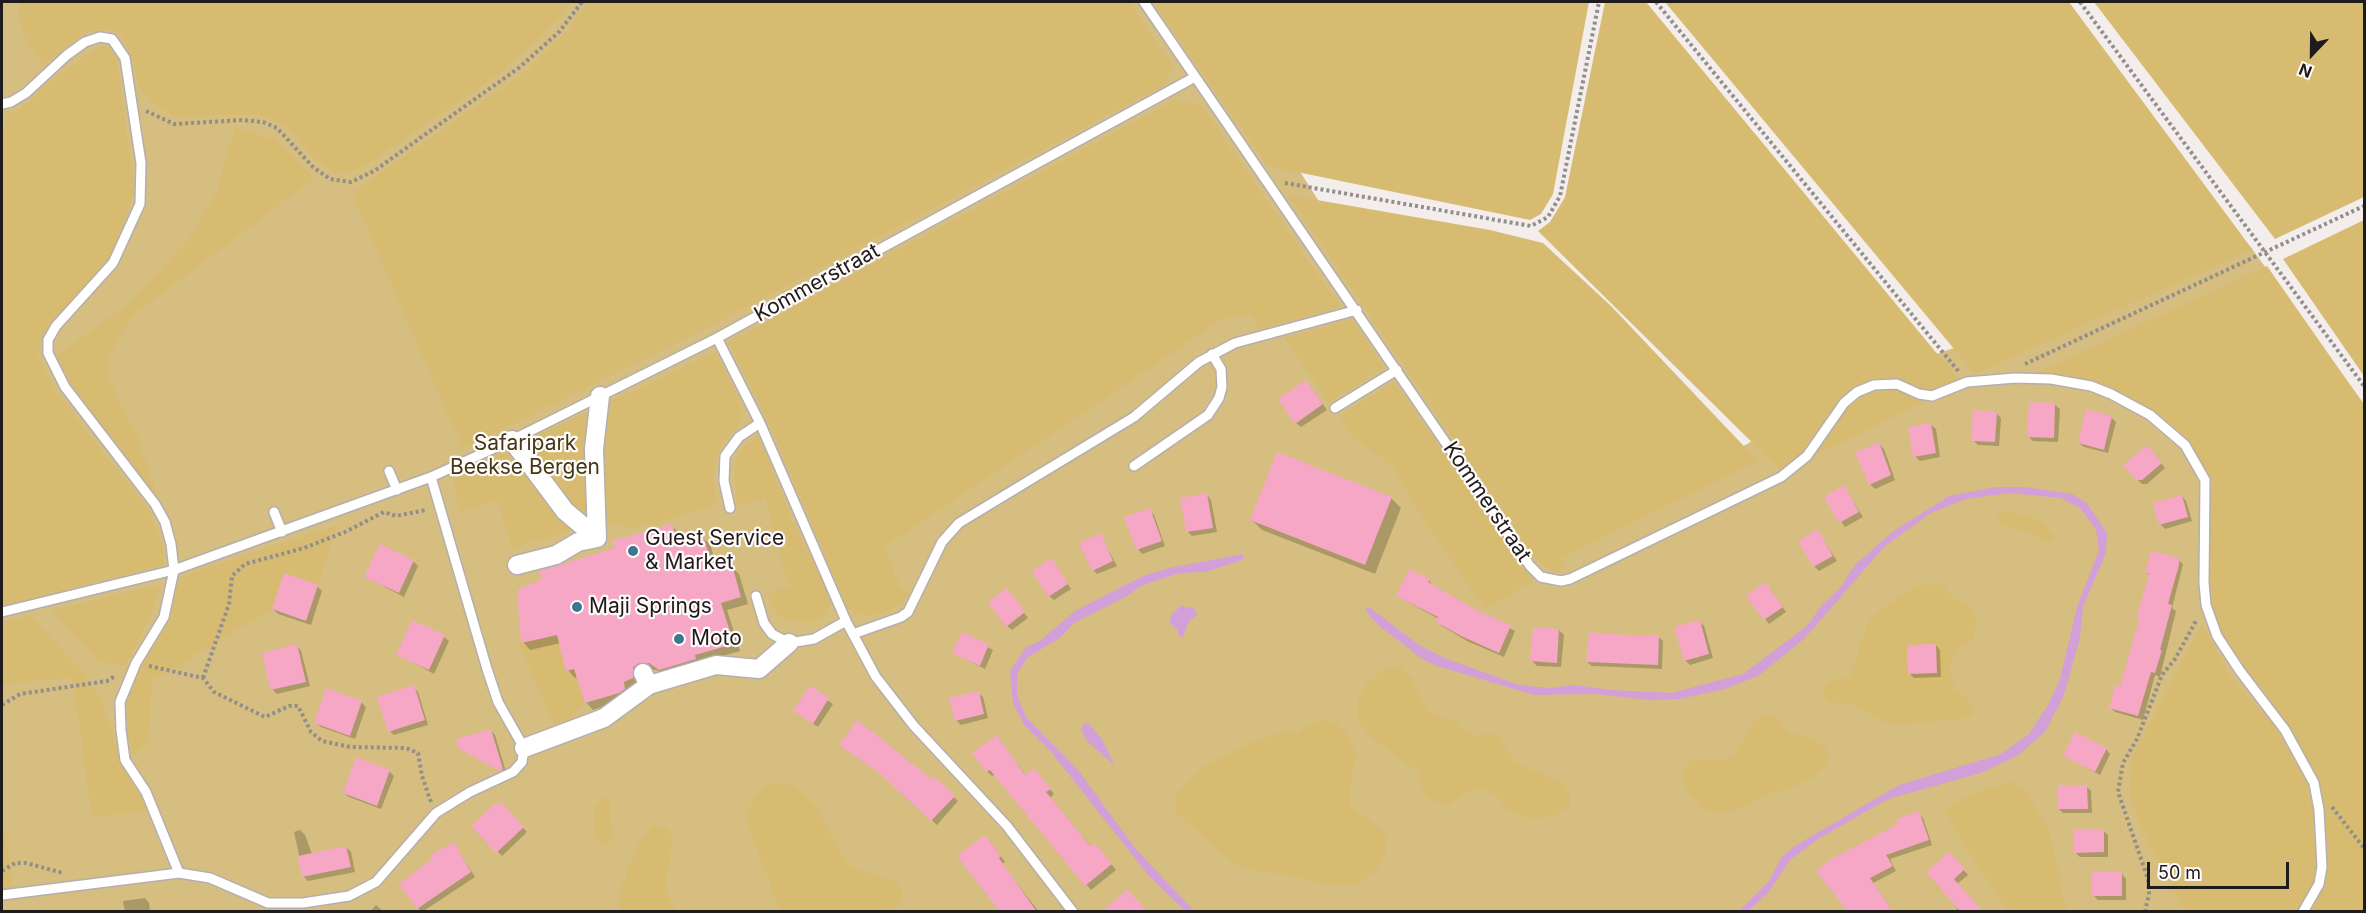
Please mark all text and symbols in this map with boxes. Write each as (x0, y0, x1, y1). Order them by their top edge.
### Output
north arrow (2282, 24, 2342, 84)
text: N (2296, 59, 2315, 82)
street label: Kommerstraat (750, 238, 884, 328)
park label: Safaripark Beekse Bergen (450, 431, 600, 481)
street label: Kommerstraat (1438, 437, 1536, 567)
place label: Guest Service & Market (645, 526, 784, 576)
marker: Guest Service & Market (626, 544, 640, 558)
place label: Maji Springs (589, 594, 712, 620)
marker: Maji Springs (570, 600, 584, 614)
place label: Moto (691, 626, 742, 652)
marker: Moto (672, 632, 686, 646)
scale bar (2150, 850, 2292, 888)
text: 50 m (2158, 862, 2201, 883)

